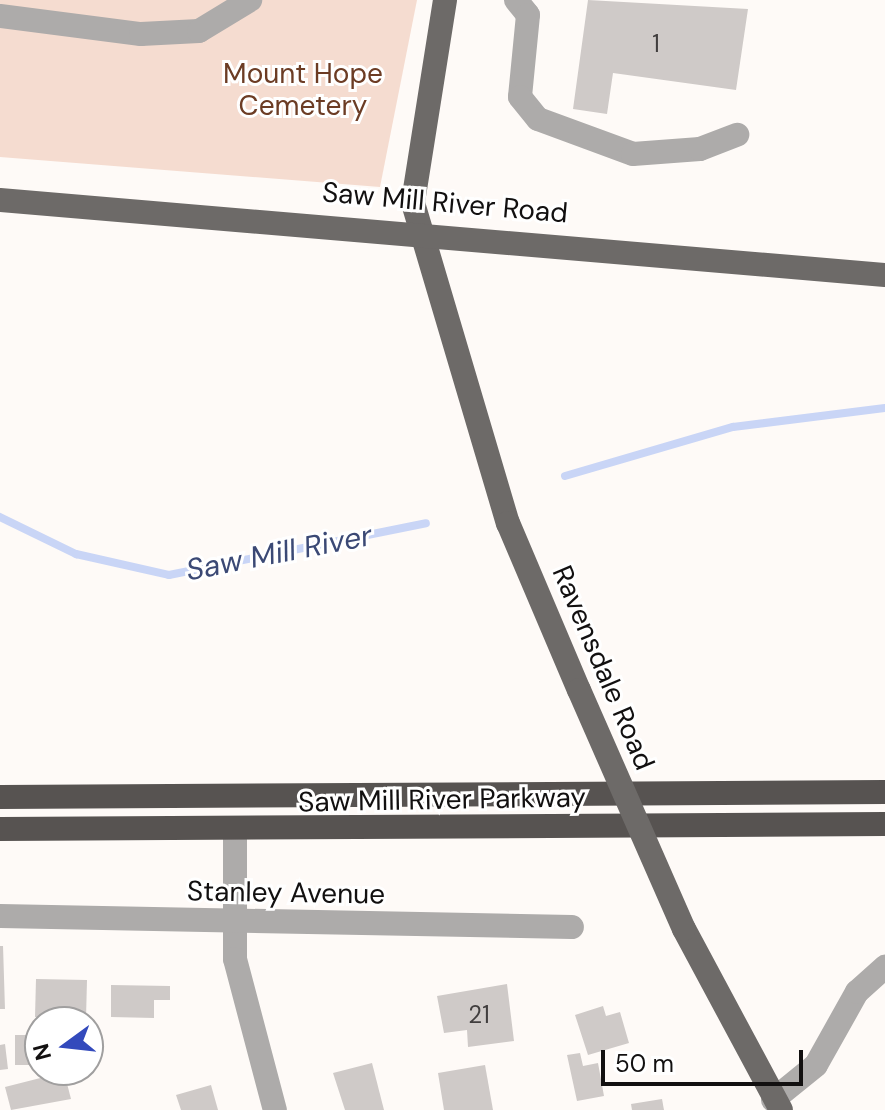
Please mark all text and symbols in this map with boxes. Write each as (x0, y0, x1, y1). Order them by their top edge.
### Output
house number: 1 (652, 30, 660, 58)
park label: Mount Hope Cemetery (223, 57, 383, 123)
street label: Saw Mill River Road (321, 176, 569, 230)
water label: Saw Mill River (183, 517, 375, 589)
street label: Ravensdale Road (545, 561, 661, 775)
street label: Saw Mill River Parkway (298, 781, 586, 819)
street label: Stanley Avenue (187, 874, 385, 912)
house number: 21 (468, 1001, 490, 1029)
north arrow (24, 1006, 104, 1086)
scale bar (605, 1034, 807, 1084)
text: N (26, 1040, 58, 1063)
text: 50 m (615, 1048, 674, 1079)

